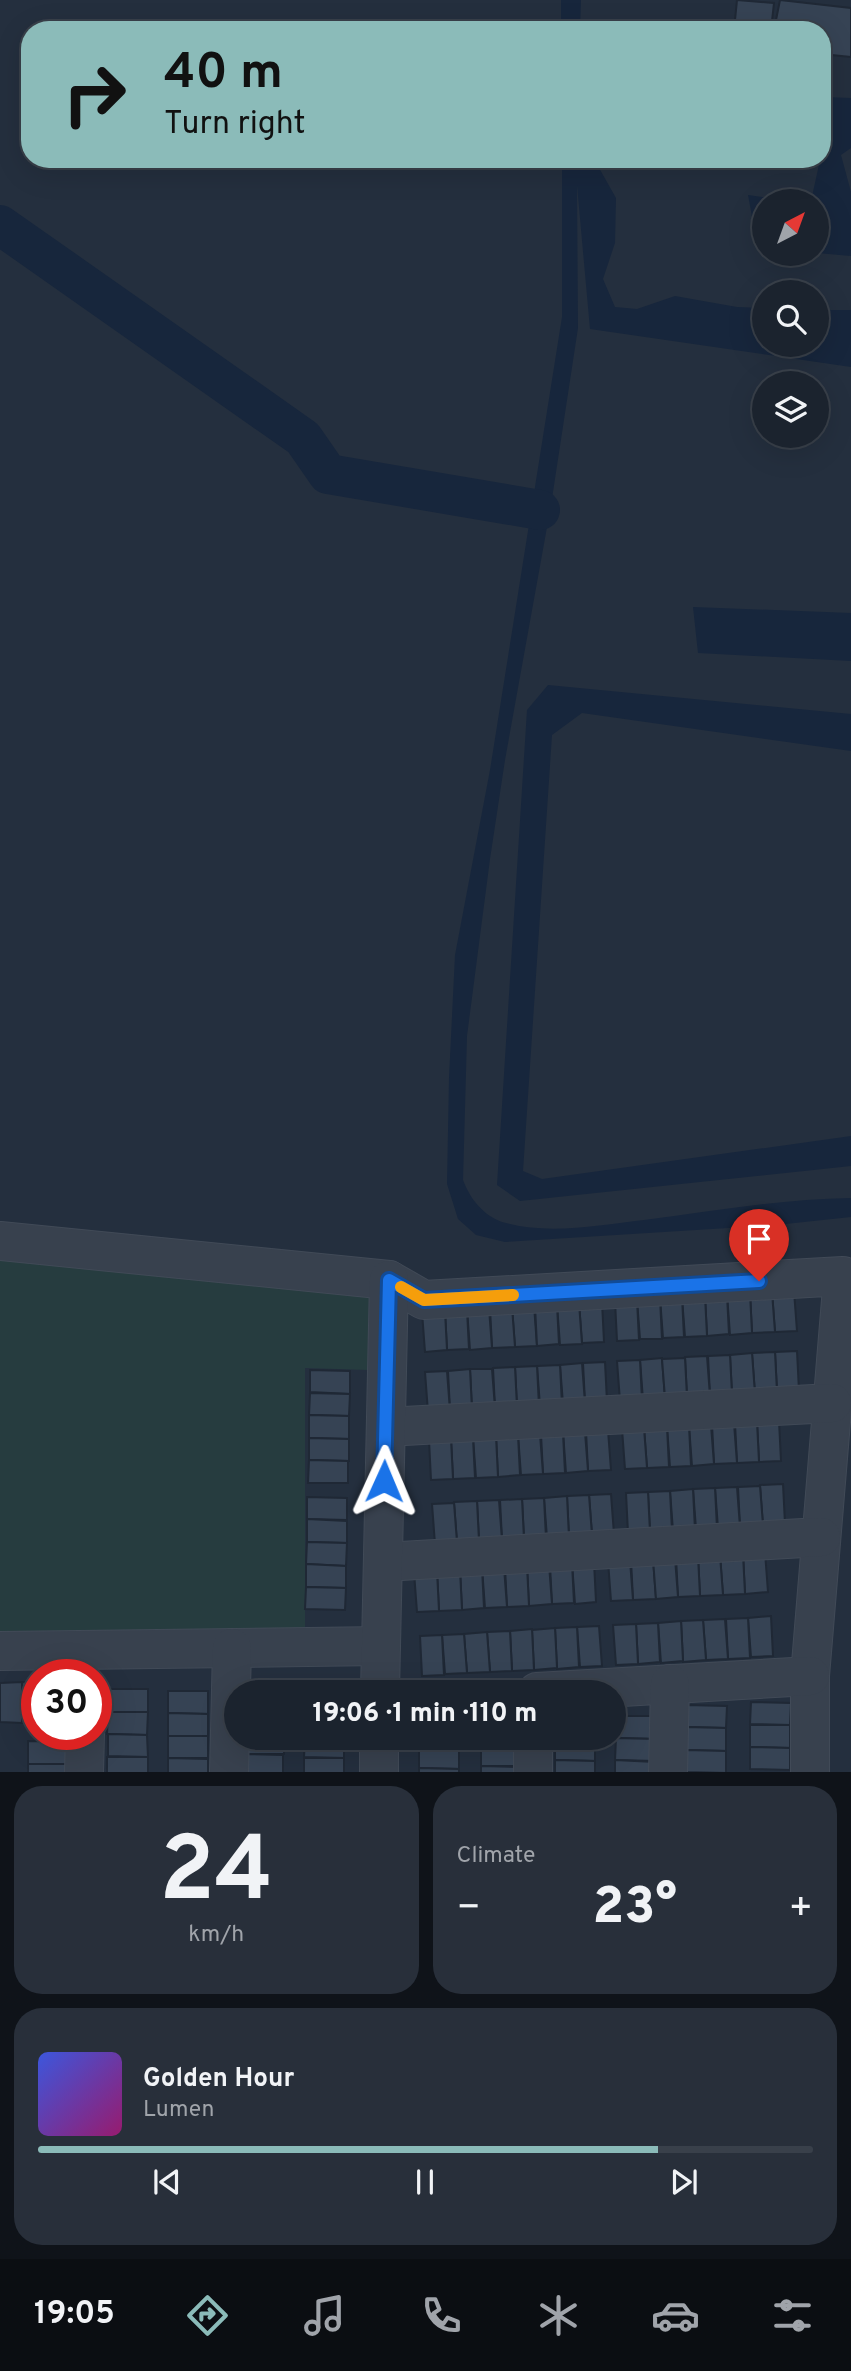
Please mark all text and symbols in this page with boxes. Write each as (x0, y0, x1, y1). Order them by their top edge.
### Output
text: 40 m (164, 44, 283, 106)
icon: right (49, 49, 140, 140)
text: Turn right (164, 105, 306, 145)
north arrow (752, 189, 830, 266)
map controls (752, 189, 829, 448)
button: search (752, 280, 829, 357)
button: layers (752, 371, 829, 448)
pin (729, 1209, 789, 1281)
icon: arrive (740, 1220, 778, 1258)
position arrow (347, 1444, 421, 1518)
speed limit sign: 30 (21, 1659, 112, 1750)
text: 19:06 · 1 min · 110 m (313, 1698, 537, 1731)
text: 24 (159, 1818, 273, 1933)
text: Climate (457, 1842, 535, 1871)
text: 23° (592, 1876, 677, 1942)
text: − (457, 1885, 481, 1934)
text: + (788, 1885, 813, 1934)
text: km/h (188, 1921, 244, 1950)
text: Golden Hour (143, 2063, 294, 2096)
text: Lumen (143, 2096, 214, 2125)
icon: previous (148, 2163, 186, 2201)
icon: pause (406, 2163, 444, 2201)
icon: next (665, 2163, 703, 2201)
icon: directions (183, 2291, 232, 2340)
icon: music (300, 2291, 349, 2340)
icon: phone (417, 2291, 466, 2340)
icon: climate (534, 2291, 583, 2340)
icon: car (651, 2291, 700, 2340)
icon: filters (768, 2291, 817, 2340)
text: 19:05 (34, 2295, 115, 2335)

